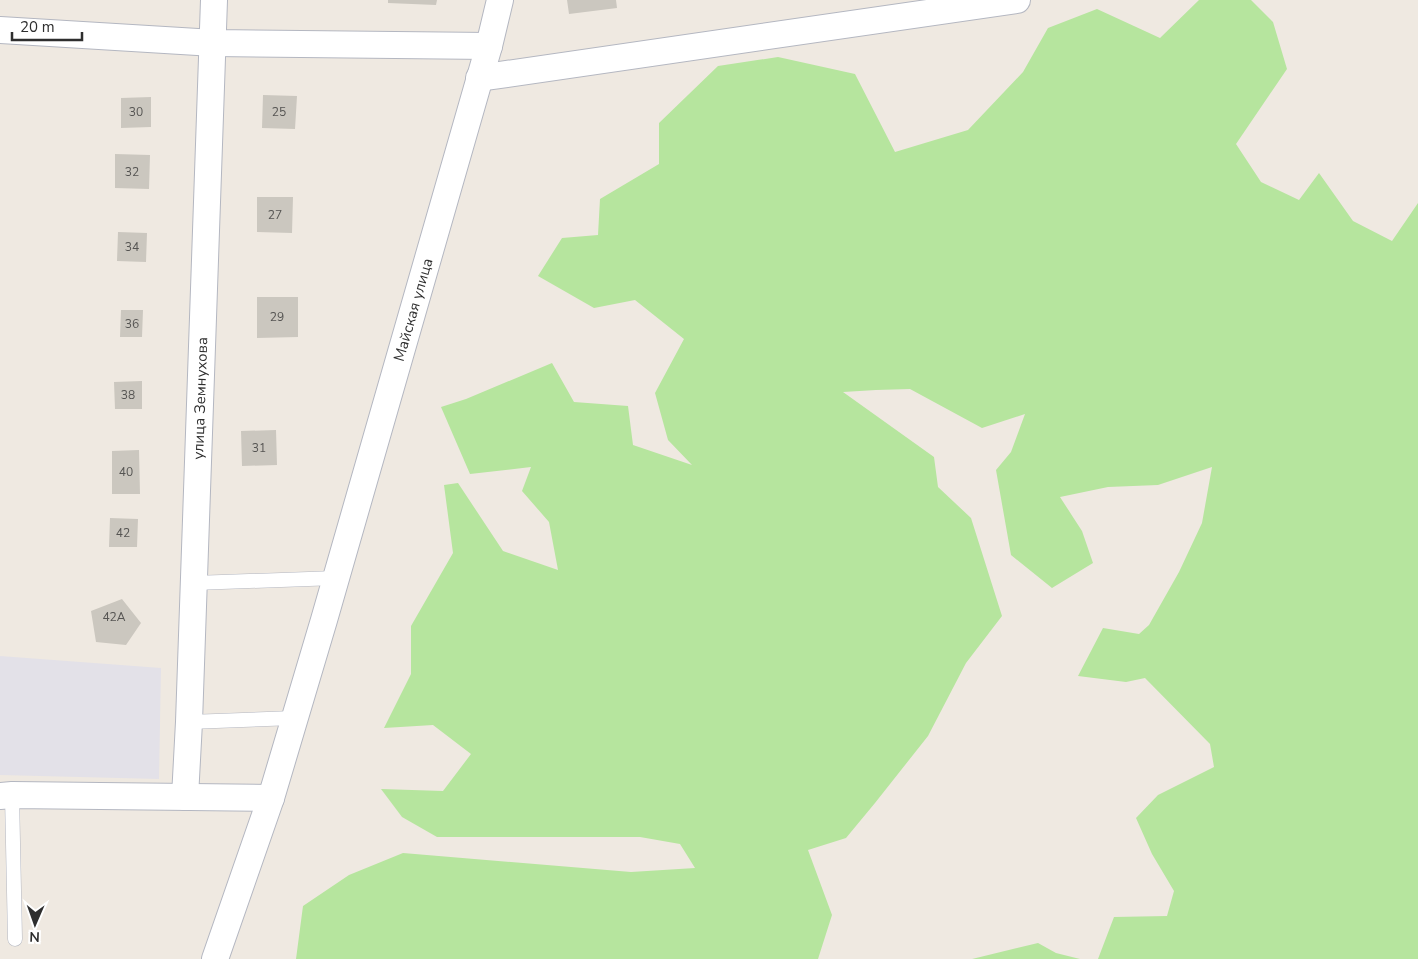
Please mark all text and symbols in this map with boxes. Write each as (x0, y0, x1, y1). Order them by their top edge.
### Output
scale bar (12, 10, 82, 42)
text: 20 m (20, 17, 55, 37)
house number: 30 (129, 104, 143, 120)
house number: 25 (272, 104, 286, 120)
house number: 32 (125, 164, 139, 180)
house number: 27 (268, 207, 282, 223)
house number: 34 (125, 239, 139, 255)
street label: Майская улица (389, 256, 438, 364)
house number: 29 (270, 309, 284, 325)
house number: 36 (125, 316, 139, 332)
street label: улица Земнухова (188, 337, 212, 460)
house number: 38 (121, 387, 135, 403)
house number: 31 (252, 440, 266, 456)
house number: 40 (119, 464, 133, 480)
house number: 42 (116, 525, 130, 541)
house number: 42А (102, 609, 126, 625)
north arrow (10, 899, 60, 949)
text: N (29, 927, 40, 946)

